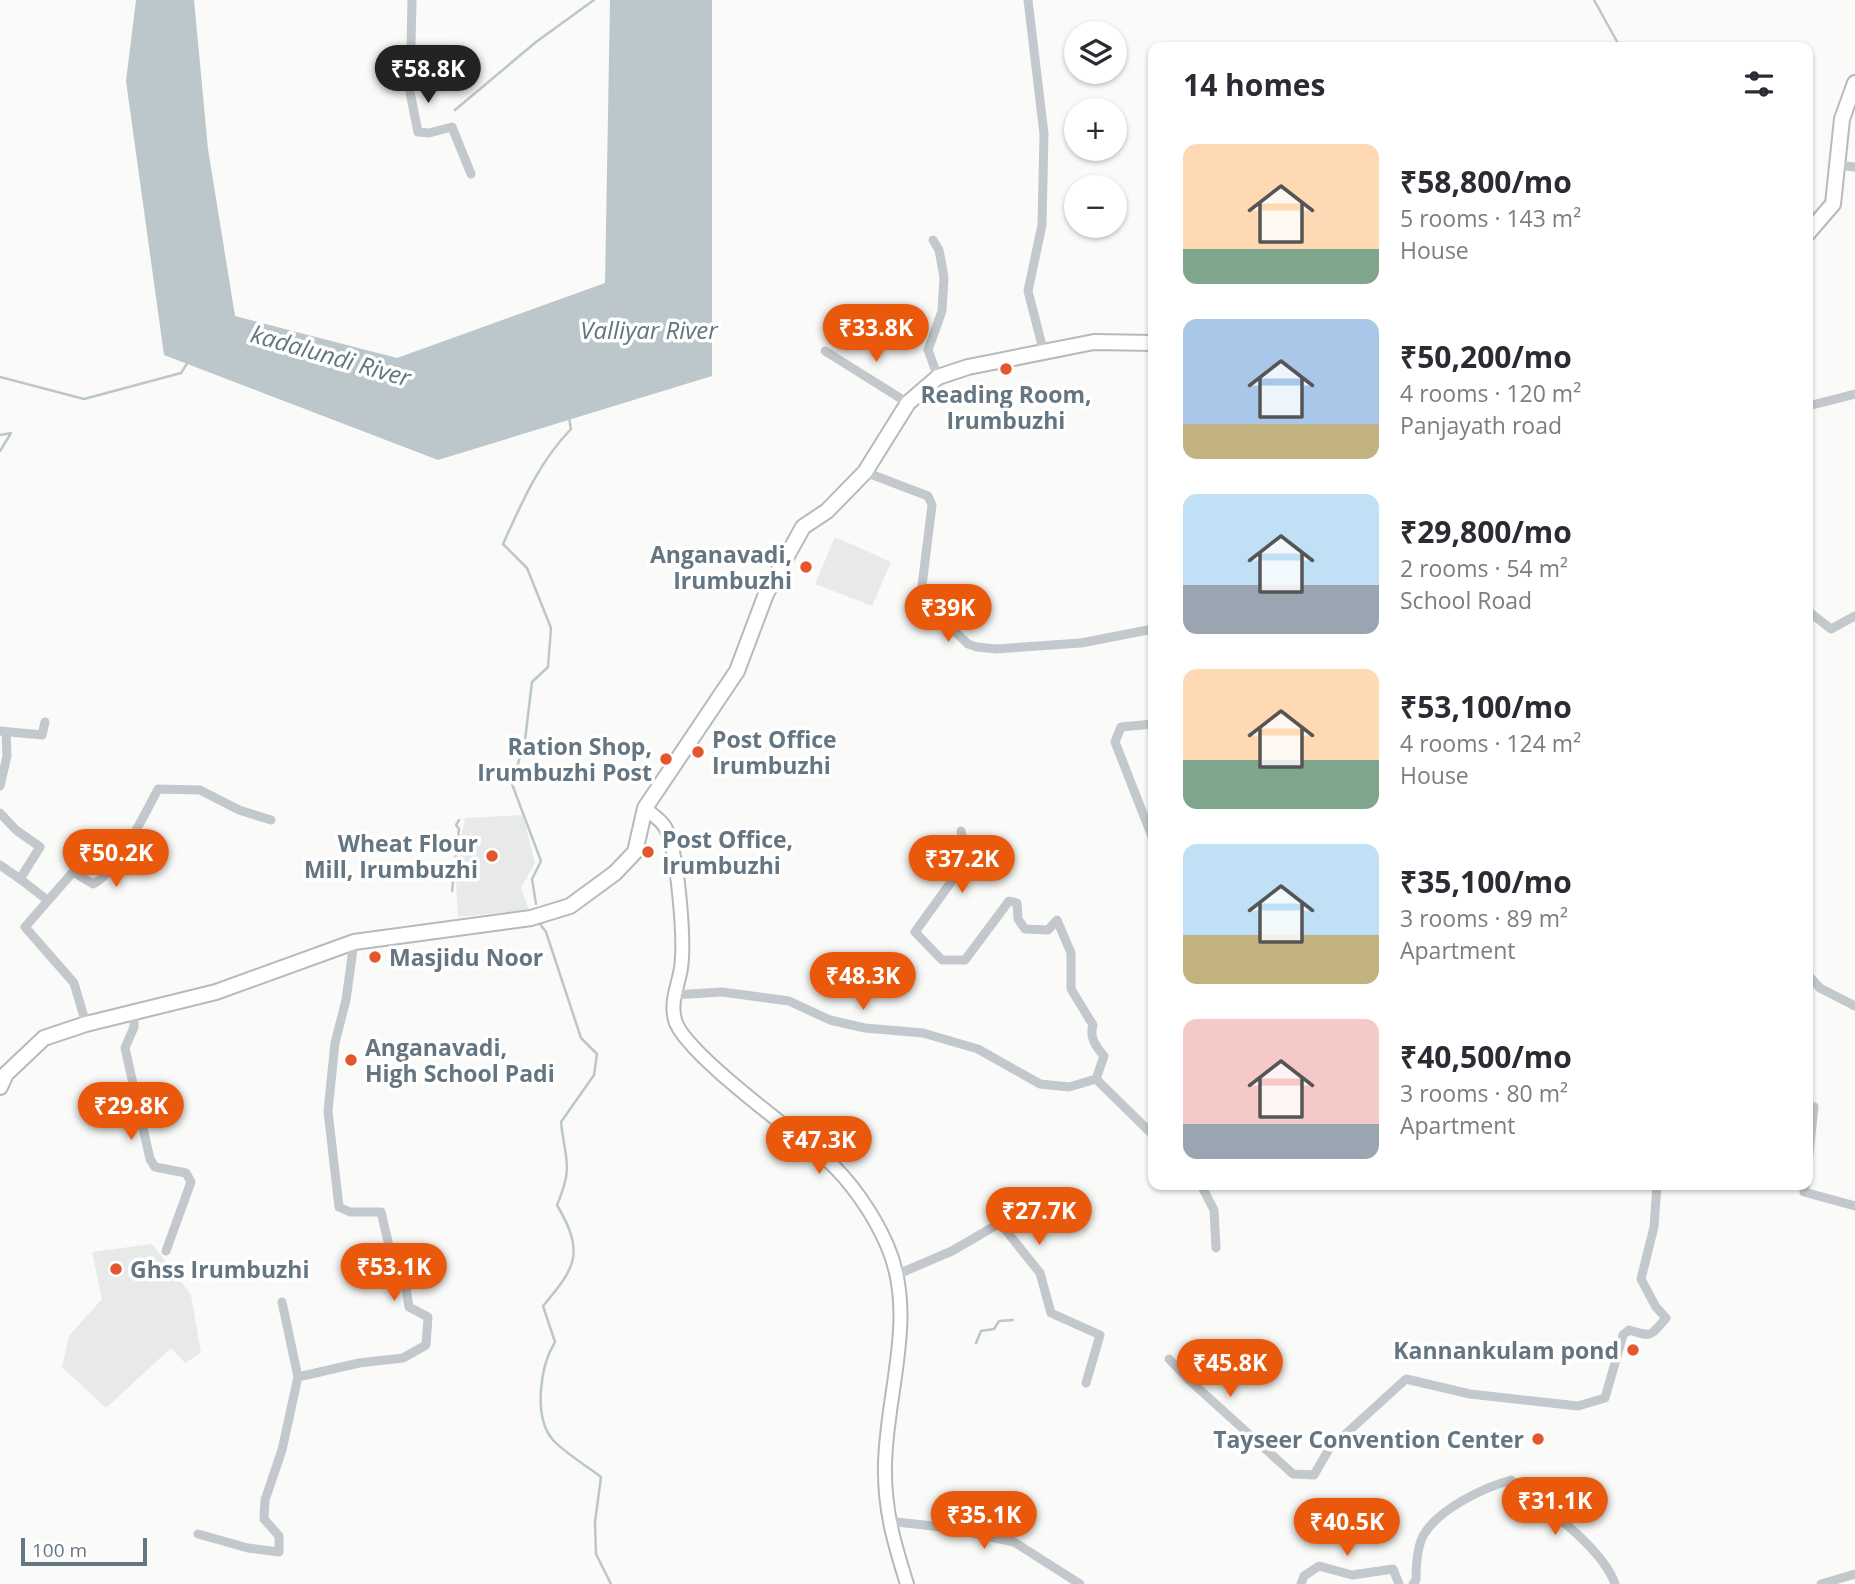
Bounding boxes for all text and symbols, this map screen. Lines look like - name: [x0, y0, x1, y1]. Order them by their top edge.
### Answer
- map controls: [1064, 21, 1127, 238]
- button: layers: [1064, 21, 1127, 84]
- pin: ₹58.8K: [371, 46, 485, 105]
- text: ₹58.8K: [391, 52, 465, 84]
- text: 14 homes: [1183, 64, 1326, 105]
- icon: filters: [1740, 65, 1778, 103]
- button: +: [1064, 98, 1127, 161]
- text: ₹58,800/mo: [1400, 161, 1572, 202]
- icon: home: [1239, 172, 1323, 256]
- button: −: [1064, 175, 1127, 238]
- text: 5 rooms · 143 m²: [1400, 202, 1581, 234]
- text: House: [1400, 234, 1469, 266]
- pin: ₹33.8K: [819, 304, 933, 364]
- text: ₹33.8K: [839, 311, 913, 343]
- water label: Valliyar River: [580, 313, 719, 346]
- water label: kadalundi River: [247, 316, 416, 394]
- text: ₹50,200/mo: [1400, 336, 1572, 377]
- icon: home: [1239, 347, 1323, 431]
- marker: Reading Room, Irumbuzhi: [998, 361, 1014, 377]
- text: 4 rooms · 120 m²: [1400, 377, 1581, 409]
- place label: Reading Room, Irumbuzhi: [920, 378, 1092, 436]
- text: Panjayath road: [1400, 409, 1562, 441]
- text: ₹29,800/mo: [1400, 511, 1572, 552]
- icon: home: [1239, 522, 1323, 606]
- place label: Anganavadi, Irumbuzhi: [650, 538, 792, 596]
- text: 2 rooms · 54 m²: [1400, 552, 1568, 584]
- marker: Anganavadi, Irumbuzhi: [798, 559, 814, 575]
- pin: ₹39K: [907, 584, 989, 644]
- text: School Road: [1400, 584, 1532, 616]
- text: ₹39K: [921, 591, 975, 623]
- text: ₹53,100/mo: [1400, 686, 1572, 727]
- icon: home: [1239, 697, 1323, 781]
- place label: Post Office Irumbuzhi: [712, 723, 837, 781]
- text: 4 rooms · 124 m²: [1400, 727, 1581, 759]
- place label: Ration Shop, Irumbuzhi Post: [477, 730, 652, 788]
- marker: Post Office Irumbuzhi: [690, 744, 706, 760]
- marker: Ration Shop, Irumbuzhi Post: [658, 751, 674, 767]
- text: House: [1400, 759, 1469, 791]
- place label: Post Office, Irumbuzhi: [662, 823, 793, 881]
- place label: Wheat Flour Mill, Irumbuzhi: [304, 827, 478, 885]
- pin: ₹50.2K: [59, 830, 173, 889]
- text: ₹50.2K: [79, 836, 153, 868]
- pin: ₹37.2K: [905, 836, 1019, 895]
- text: ₹37.2K: [925, 842, 999, 874]
- marker: Post Office, Irumbuzhi: [640, 844, 656, 860]
- marker: Wheat Flour Mill, Irumbuzhi: [484, 848, 500, 864]
- text: ₹35,100/mo: [1400, 861, 1572, 902]
- icon: home: [1239, 872, 1323, 956]
- text: 3 rooms · 89 m²: [1400, 902, 1568, 934]
- text: Apartment: [1400, 934, 1516, 966]
- place label: Masjidu Noor: [389, 941, 543, 973]
- marker: Masjidu Noor: [367, 949, 383, 965]
- pin: ₹48.3K: [806, 953, 920, 1012]
- text: ₹48.3K: [826, 959, 900, 991]
- place label: Anganavadi, High School Padi: [365, 1031, 555, 1089]
- text: ₹40,500/mo: [1400, 1036, 1572, 1077]
- icon: home: [1239, 1047, 1323, 1131]
- marker: Anganavadi, High School Padi: [343, 1052, 359, 1068]
- text: 3 rooms · 80 m²: [1400, 1077, 1568, 1109]
- pin: ₹29.8K: [74, 1082, 188, 1142]
- text: ₹29.8K: [94, 1089, 168, 1121]
- text: Apartment: [1400, 1109, 1516, 1141]
- pin: ₹47.3K: [762, 1116, 876, 1176]
- text: ₹47.3K: [782, 1123, 856, 1155]
- pin: ₹27.7K: [982, 1188, 1096, 1247]
- text: ₹27.7K: [1002, 1194, 1076, 1226]
- pin: ₹53.1K: [337, 1244, 451, 1303]
- text: ₹53.1K: [357, 1250, 431, 1282]
- place label: Ghss Irumbuzhi: [130, 1253, 309, 1285]
- marker: Ghss Irumbuzhi: [108, 1261, 124, 1277]
- place label: Kannankulam pond: [1393, 1334, 1619, 1366]
- pin: ₹45.8K: [1173, 1340, 1287, 1399]
- marker: Kannankulam pond: [1625, 1342, 1641, 1358]
- text: ₹45.8K: [1193, 1346, 1267, 1378]
- place label: Tayseer Convention Center: [1213, 1423, 1524, 1455]
- marker: Tayseer Convention Center: [1530, 1431, 1546, 1447]
- pin: ₹31.1K: [1498, 1478, 1612, 1537]
- text: ₹31.1K: [1518, 1484, 1592, 1516]
- pin: ₹35.1K: [927, 1492, 1041, 1551]
- text: ₹35.1K: [947, 1498, 1021, 1530]
- pin: ₹40.5K: [1290, 1498, 1404, 1558]
- text: ₹40.5K: [1310, 1505, 1384, 1537]
- scale bar: [21, 1535, 147, 1567]
- text: 100 m: [32, 1537, 87, 1563]

